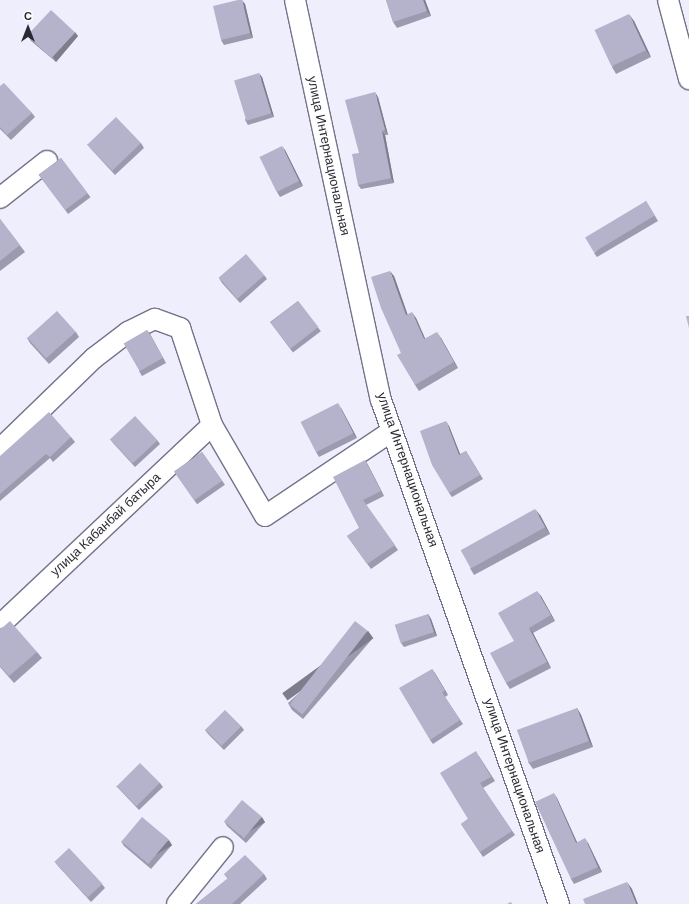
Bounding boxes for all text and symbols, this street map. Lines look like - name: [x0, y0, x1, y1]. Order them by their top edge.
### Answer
- north arrow: [8, 8, 48, 48]
- text: С: [24, 9, 32, 23]
- street label: улица Интернациональная: [303, 75, 353, 237]
- street label: улица Интернациональная: [373, 391, 441, 549]
- street label: улица Кабанбай батыра: [48, 470, 164, 580]
- street label: улица Интернациональная: [480, 697, 548, 855]

